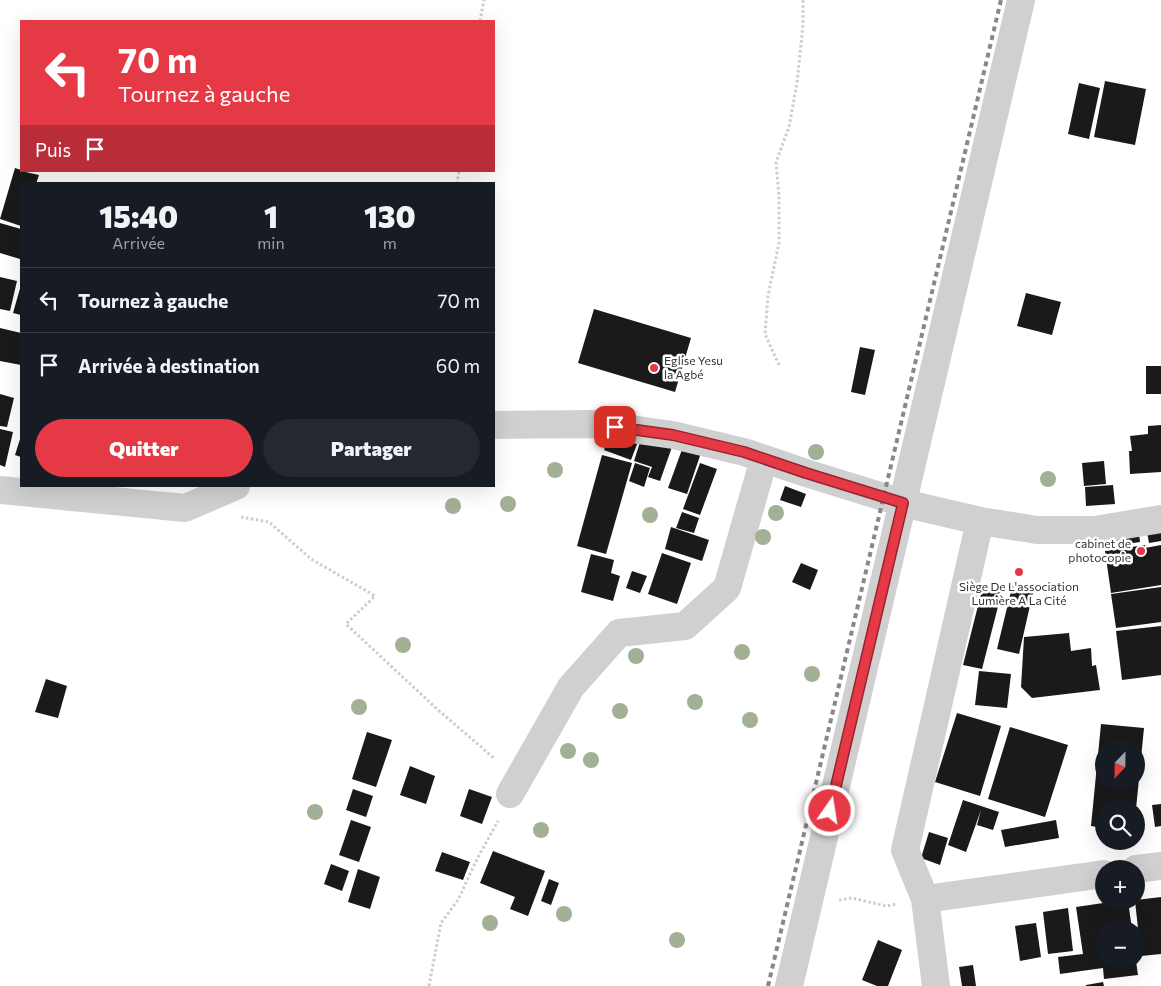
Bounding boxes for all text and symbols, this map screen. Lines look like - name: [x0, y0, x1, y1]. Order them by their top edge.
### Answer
- text: 70 m: [118, 37, 198, 80]
- icon: left: [35, 40, 100, 105]
- text: Tournez à gauche: [118, 80, 290, 107]
- icon: arrive: [81, 135, 109, 163]
- text: Puis: [35, 138, 71, 161]
- text: 15:40: [99, 197, 178, 234]
- text: 1: [264, 197, 278, 234]
- text: 130: [364, 197, 416, 234]
- text: Arrivée: [112, 233, 165, 252]
- text: min: [257, 233, 285, 252]
- text: m: [383, 233, 397, 252]
- icon: left: [35, 286, 63, 314]
- text: Tournez à gauche: [78, 289, 228, 312]
- text: 70 m: [437, 289, 480, 312]
- icon: arrive: [35, 351, 63, 379]
- place label: Eglise Yesu la Agbé: [664, 353, 723, 381]
- text: Arrivée à destination: [78, 354, 260, 377]
- text: 60 m: [436, 354, 480, 377]
- marker: Eglise Yesu la Agbé: [648, 362, 660, 374]
- pin: [594, 406, 636, 448]
- icon: arrive: [601, 413, 629, 441]
- button: Quitter: [35, 419, 253, 477]
- button: Partager: [263, 419, 480, 477]
- place label: cabinet de photocopie: [1068, 536, 1131, 564]
- marker: cabinet de photocopie: [1135, 545, 1147, 557]
- marker: Siège De L'association Lumière A La Cité: [1013, 566, 1025, 578]
- place label: Siège De L'association Lumière A La Cité: [959, 579, 1079, 607]
- north arrow: [1095, 740, 1145, 790]
- map controls: [1095, 740, 1145, 970]
- position arrow: [803, 784, 855, 836]
- button: search: [1095, 800, 1145, 850]
- button: +: [1095, 860, 1145, 910]
- button: −: [1095, 920, 1145, 970]

